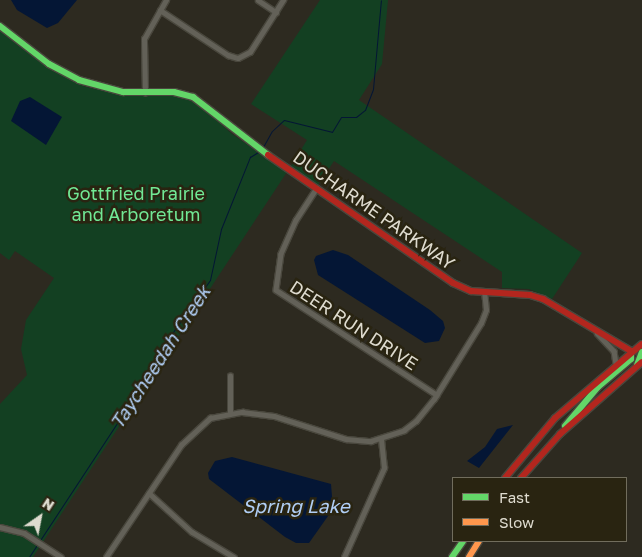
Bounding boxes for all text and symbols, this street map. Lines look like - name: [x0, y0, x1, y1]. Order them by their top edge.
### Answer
- street label: DUCHARME PARKWAY: [289, 146, 459, 274]
- park label: Gottfried Prairie and Arboretum: [67, 183, 205, 225]
- street label: DEER RUN DRIVE: [286, 276, 422, 374]
- water label: Taycheedah Creek: [105, 281, 215, 433]
- legend: [452, 477, 627, 542]
- text: Fast: [499, 488, 530, 506]
- north arrow: [15, 492, 65, 542]
- text: N: [39, 494, 58, 514]
- water label: Spring Lake: [242, 495, 350, 517]
- text: Slow: [499, 513, 534, 531]

